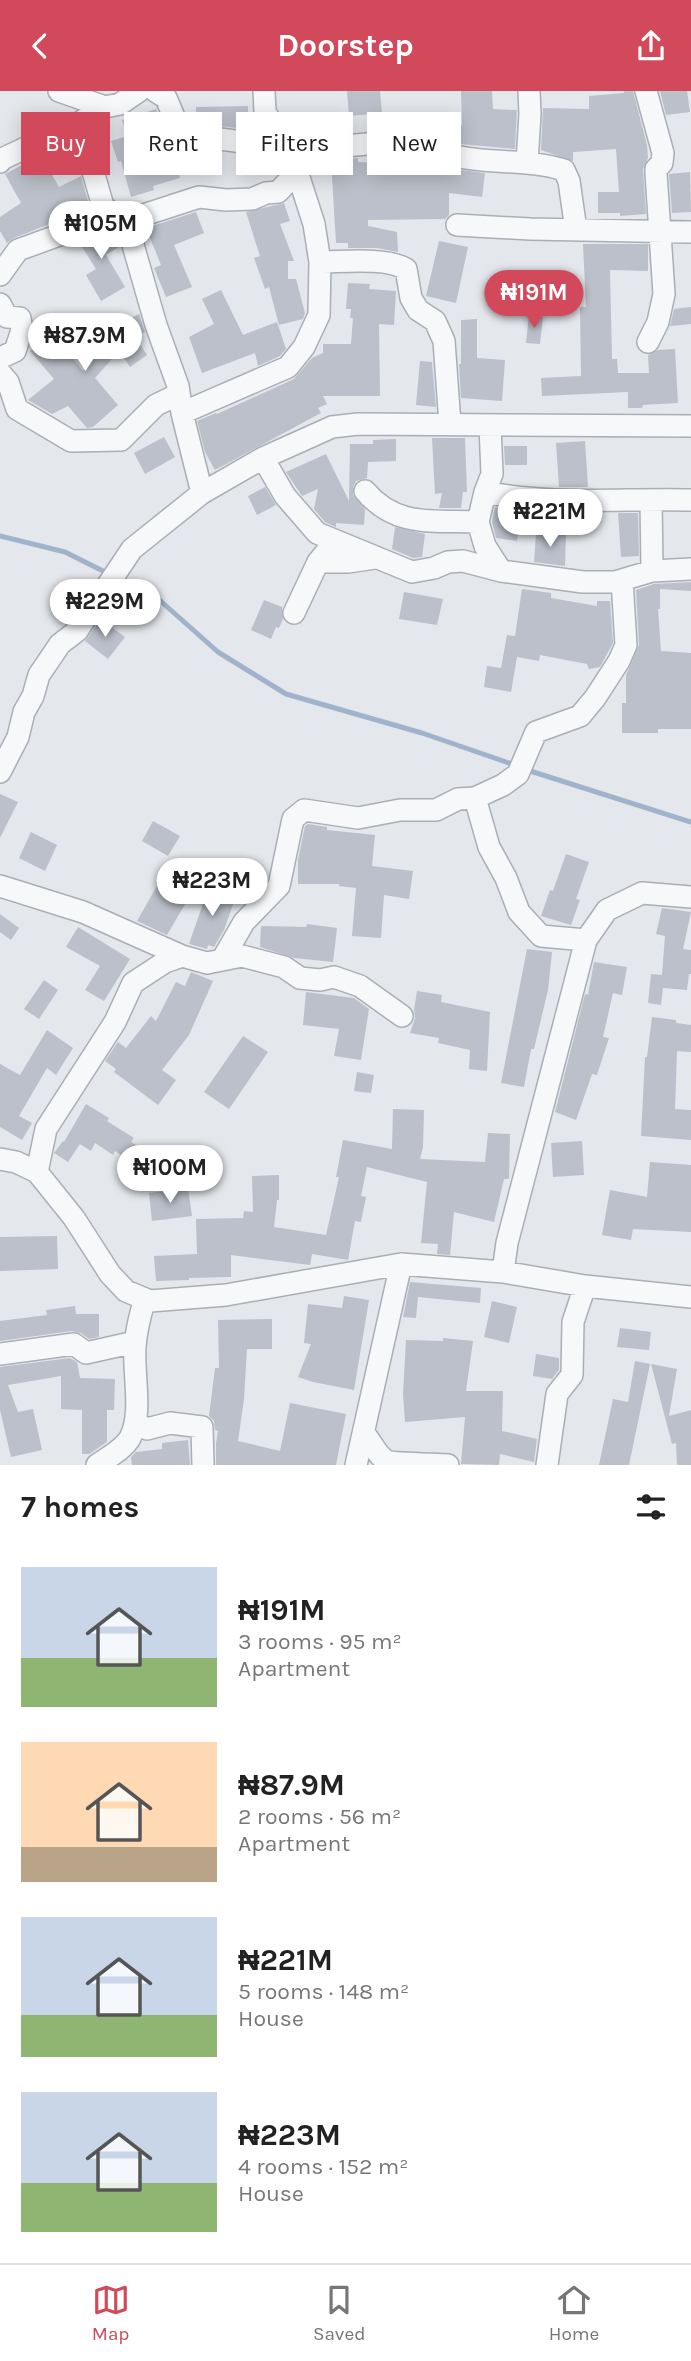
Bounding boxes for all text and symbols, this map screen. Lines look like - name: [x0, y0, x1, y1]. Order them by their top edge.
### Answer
- icon: back: [21, 27, 59, 65]
- text: Doorstep: [277, 27, 414, 64]
- icon: share: [632, 27, 670, 65]
- chip: Buy: [21, 112, 110, 175]
- chip: Rent: [124, 112, 222, 175]
- chip: Filters: [236, 112, 353, 175]
- chip: New: [367, 112, 461, 175]
- pin: ₦105M: [52, 201, 150, 261]
- text: ₦105M: [65, 210, 137, 237]
- pin: ₦191M: [485, 271, 583, 330]
- text: ₦191M: [500, 279, 568, 306]
- pin: ₦87.9M: [28, 313, 142, 373]
- text: ₦87.9M: [44, 322, 126, 349]
- pin: ₦221M: [501, 489, 599, 549]
- text: ₦221M: [514, 498, 586, 525]
- pin: ₦229M: [56, 580, 154, 639]
- text: ₦229M: [66, 588, 144, 615]
- pin: ₦223M: [163, 859, 261, 918]
- text: ₦223M: [173, 867, 251, 894]
- pin: ₦100M: [121, 1145, 219, 1205]
- text: ₦100M: [133, 1154, 207, 1181]
- icon: filters: [632, 1488, 670, 1526]
- text: 7 homes: [21, 1489, 139, 1525]
- text: ₦191M: [238, 1592, 326, 1628]
- icon: home: [77, 1595, 161, 1679]
- text: 3 rooms · 95 m²: [238, 1628, 402, 1655]
- text: Apartment: [238, 1655, 350, 1682]
- text: ₦87.9M: [238, 1767, 345, 1803]
- icon: home: [77, 1770, 161, 1854]
- text: 2 rooms · 56 m²: [238, 1803, 401, 1830]
- text: Apartment: [238, 1830, 350, 1857]
- text: ₦221M: [238, 1942, 333, 1978]
- icon: home: [77, 1945, 161, 2029]
- text: 5 rooms · 148 m²: [238, 1978, 409, 2005]
- text: House: [238, 2005, 304, 2032]
- text: ₦223M: [238, 2117, 341, 2153]
- icon: home: [77, 2120, 161, 2204]
- text: 4 rooms · 152 m²: [238, 2153, 409, 2180]
- text: House: [238, 2180, 304, 2207]
- tab: Map: [92, 2281, 130, 2345]
- tab: Saved: [313, 2281, 365, 2345]
- tab: Home: [549, 2281, 599, 2345]

